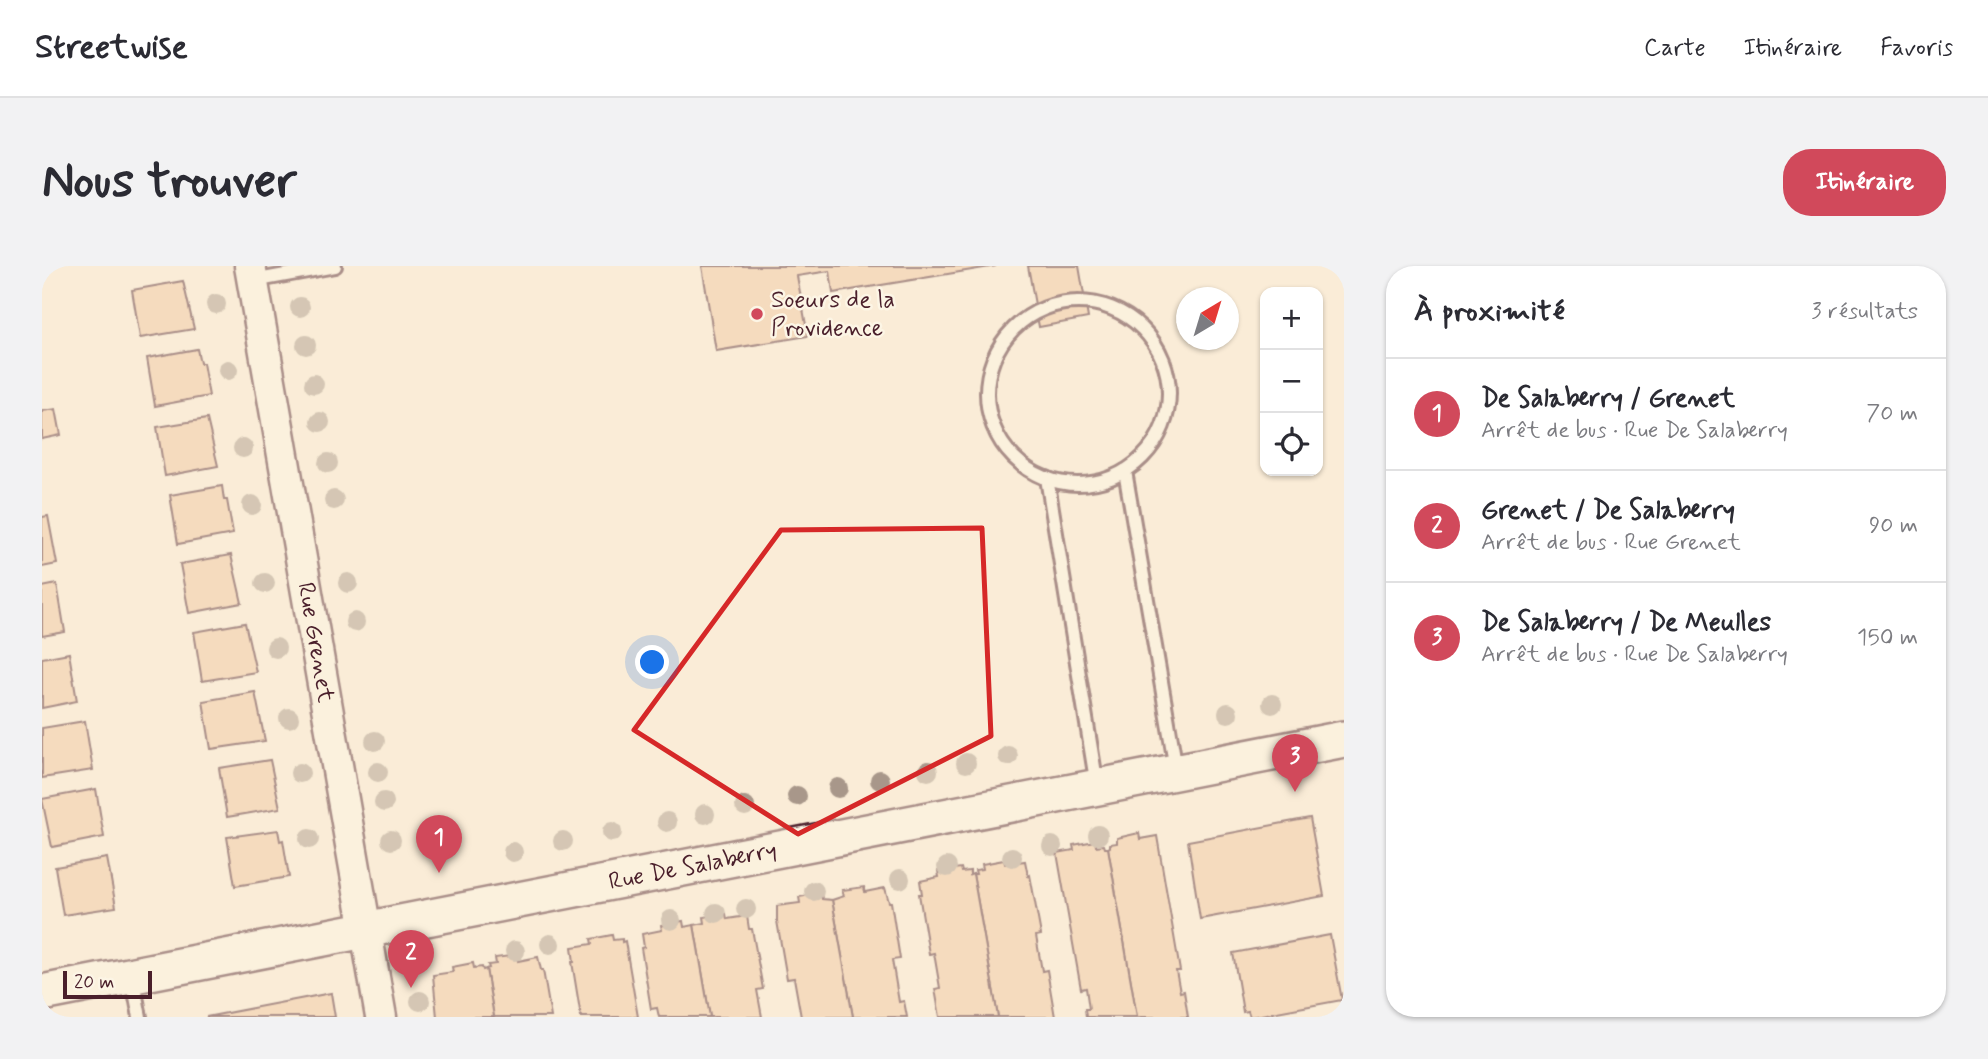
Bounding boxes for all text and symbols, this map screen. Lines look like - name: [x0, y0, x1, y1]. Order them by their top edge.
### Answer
- text: Streetwise: [35, 26, 188, 70]
- text: Carte: [1644, 33, 1706, 64]
- text: Itinéraire: [1744, 33, 1842, 64]
- text: Favoris: [1880, 33, 1953, 64]
- button: Itinéraire: [1783, 149, 1946, 216]
- text: Nous trouver: [42, 150, 297, 215]
- place label: Soeurs de la Providence: [771, 285, 895, 344]
- north arrow: [1176, 287, 1239, 350]
- map controls: [1260, 287, 1323, 476]
- button: +: [1260, 287, 1323, 350]
- text: À proximité: [1414, 292, 1565, 331]
- text: 3 résultats: [1811, 297, 1918, 327]
- marker: Soeurs de la Providence: [749, 306, 765, 322]
- button: −: [1260, 350, 1323, 413]
- text: De Salaberry / Grenet: [1481, 382, 1735, 416]
- text: 1: [1432, 399, 1442, 429]
- text: 70 m: [1866, 399, 1918, 429]
- button: locate: [1260, 413, 1323, 476]
- text: Arrêt de bus · Rue De Salaberry: [1481, 416, 1788, 446]
- text: Grenet / De Salaberry: [1481, 494, 1735, 528]
- text: 2: [1431, 511, 1443, 541]
- text: 90 m: [1869, 511, 1918, 541]
- text: Arrêt de bus · Rue Grenet: [1481, 528, 1741, 558]
- street label: Rue Grenet: [290, 580, 341, 705]
- text: De Salaberry / De Meulles: [1481, 606, 1771, 640]
- text: 3: [1432, 623, 1442, 653]
- text: 150 m: [1857, 623, 1918, 653]
- text: Arrêt de bus · Rue De Salaberry: [1481, 640, 1788, 670]
- your location: [635, 645, 669, 679]
- pin: 3: [1272, 734, 1318, 792]
- pin: 1: [416, 815, 462, 873]
- street label: Rue De Salaberry: [606, 834, 780, 898]
- pin: 2: [388, 930, 434, 988]
- scale bar: [63, 968, 152, 1000]
- text: 20 m: [74, 970, 114, 995]

